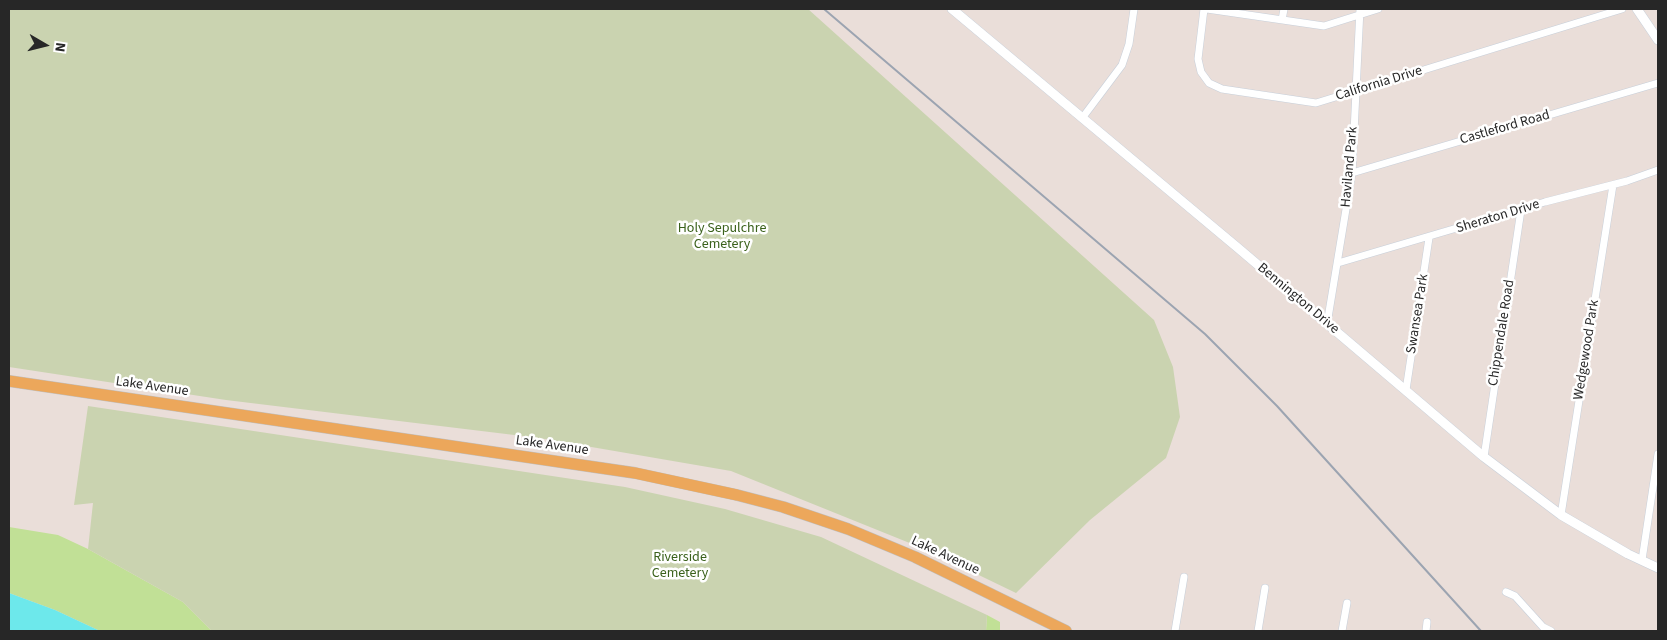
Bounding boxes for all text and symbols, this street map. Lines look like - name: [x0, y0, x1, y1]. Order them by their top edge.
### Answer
- north arrow: [20, 20, 70, 70]
- text: N: [49, 41, 70, 53]
- street label: California Drive: [1334, 63, 1424, 105]
- street label: Castleford Road: [1458, 107, 1552, 149]
- street label: Haviland Park: [1338, 126, 1362, 208]
- street label: Sheraton Drive: [1454, 196, 1542, 238]
- park label: Holy Sepulchre Cemetery: [678, 221, 766, 253]
- street label: Bennington Drive: [1254, 260, 1342, 338]
- street label: Swansea Park: [1403, 273, 1433, 355]
- street label: Chippendale Road: [1485, 279, 1519, 387]
- street label: Wedgewood Park: [1571, 299, 1603, 401]
- street label: Lake Avenue: [114, 374, 190, 400]
- street label: Lake Avenue: [514, 433, 590, 459]
- street label: Lake Avenue: [908, 533, 982, 579]
- park label: Riverside Cemetery: [652, 550, 708, 582]

